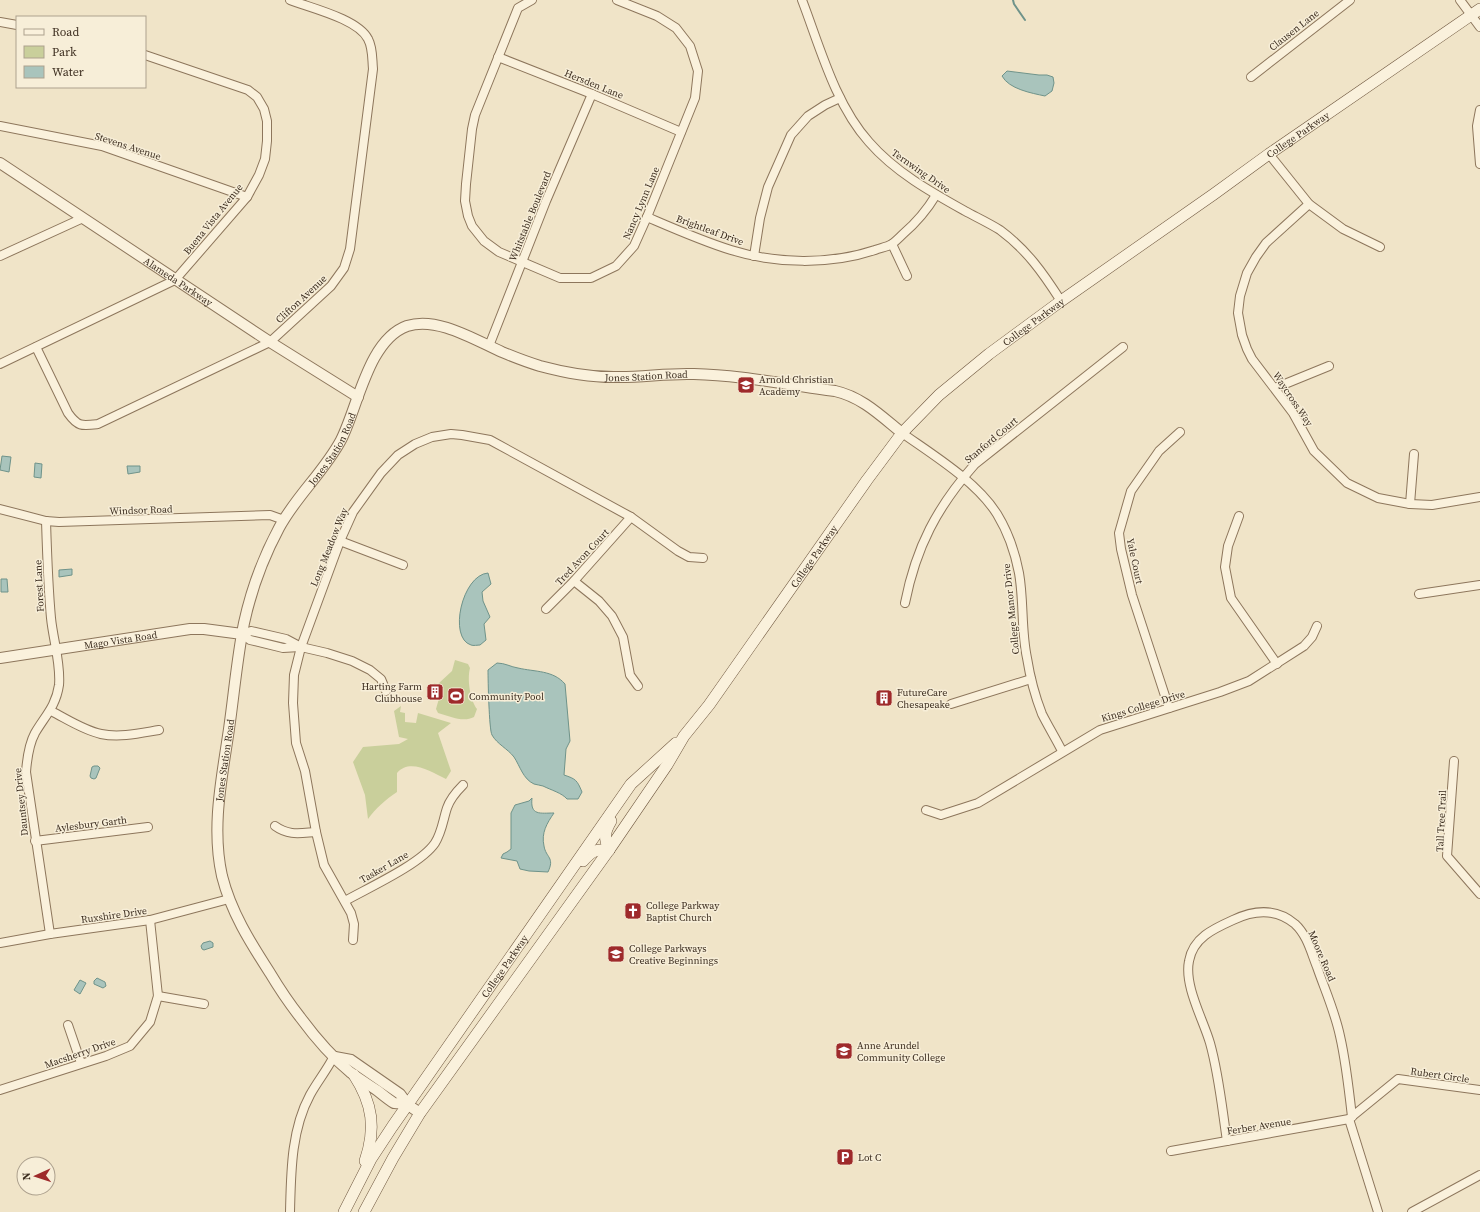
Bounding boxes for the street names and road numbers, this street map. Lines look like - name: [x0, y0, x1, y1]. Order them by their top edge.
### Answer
- street label: Clausen Lane: [1266, 6, 1322, 54]
- street label: Hersden Lane: [563, 66, 625, 102]
- street label: College Parkway: [1264, 108, 1332, 161]
- street label: Stevens Avenue: [93, 129, 163, 163]
- street label: Ternwing Drive: [889, 146, 953, 196]
- street label: Nancy Lynn Lane: [620, 165, 662, 241]
- street label: Whitstable Boulevard: [506, 169, 554, 263]
- street label: Buena Vista Avenue: [180, 181, 246, 257]
- street label: Brightleaf Drive: [674, 212, 746, 248]
- street label: Alameda Parkway: [141, 254, 216, 309]
- street label: Clifton Avenue: [273, 272, 329, 326]
- street label: College Parkway: [1000, 294, 1067, 349]
- street label: Jones Station Road: [604, 367, 688, 384]
- street label: Waycross Way: [1270, 369, 1317, 430]
- street label: Jones Station Road: [305, 410, 358, 489]
- street label: Stanford Court: [962, 413, 1021, 466]
- street label: Windsor Road: [109, 502, 173, 518]
- street label: Long Meadow Way: [307, 505, 351, 588]
- street label: College Parkway: [787, 522, 841, 590]
- street label: Tred Avon Court: [552, 525, 612, 588]
- street label: Yale Court: [1124, 537, 1146, 586]
- street label: Forest Lane: [31, 560, 47, 612]
- street label: College Manor Drive: [1000, 563, 1022, 655]
- street label: Mago Vista Road: [83, 628, 158, 652]
- street label: Kings College Drive: [1100, 687, 1186, 725]
- street label: Jones Station Road: [212, 718, 237, 803]
- street label: Dauntsey Drive: [11, 767, 31, 837]
- street label: Tall Tree Trail: [1433, 790, 1449, 852]
- street label: Aylesbury Garth: [54, 813, 128, 835]
- street label: Tasker Lane: [357, 848, 411, 886]
- street label: Ruxshire Drive: [80, 904, 148, 926]
- street label: Moore Road: [1305, 929, 1339, 984]
- street label: College Parkway: [478, 931, 531, 1000]
- street label: Macsherry Drive: [43, 1035, 117, 1071]
- street label: Rubert Circle: [1410, 1064, 1470, 1086]
- street label: Ferber Avenue: [1226, 1115, 1292, 1137]

